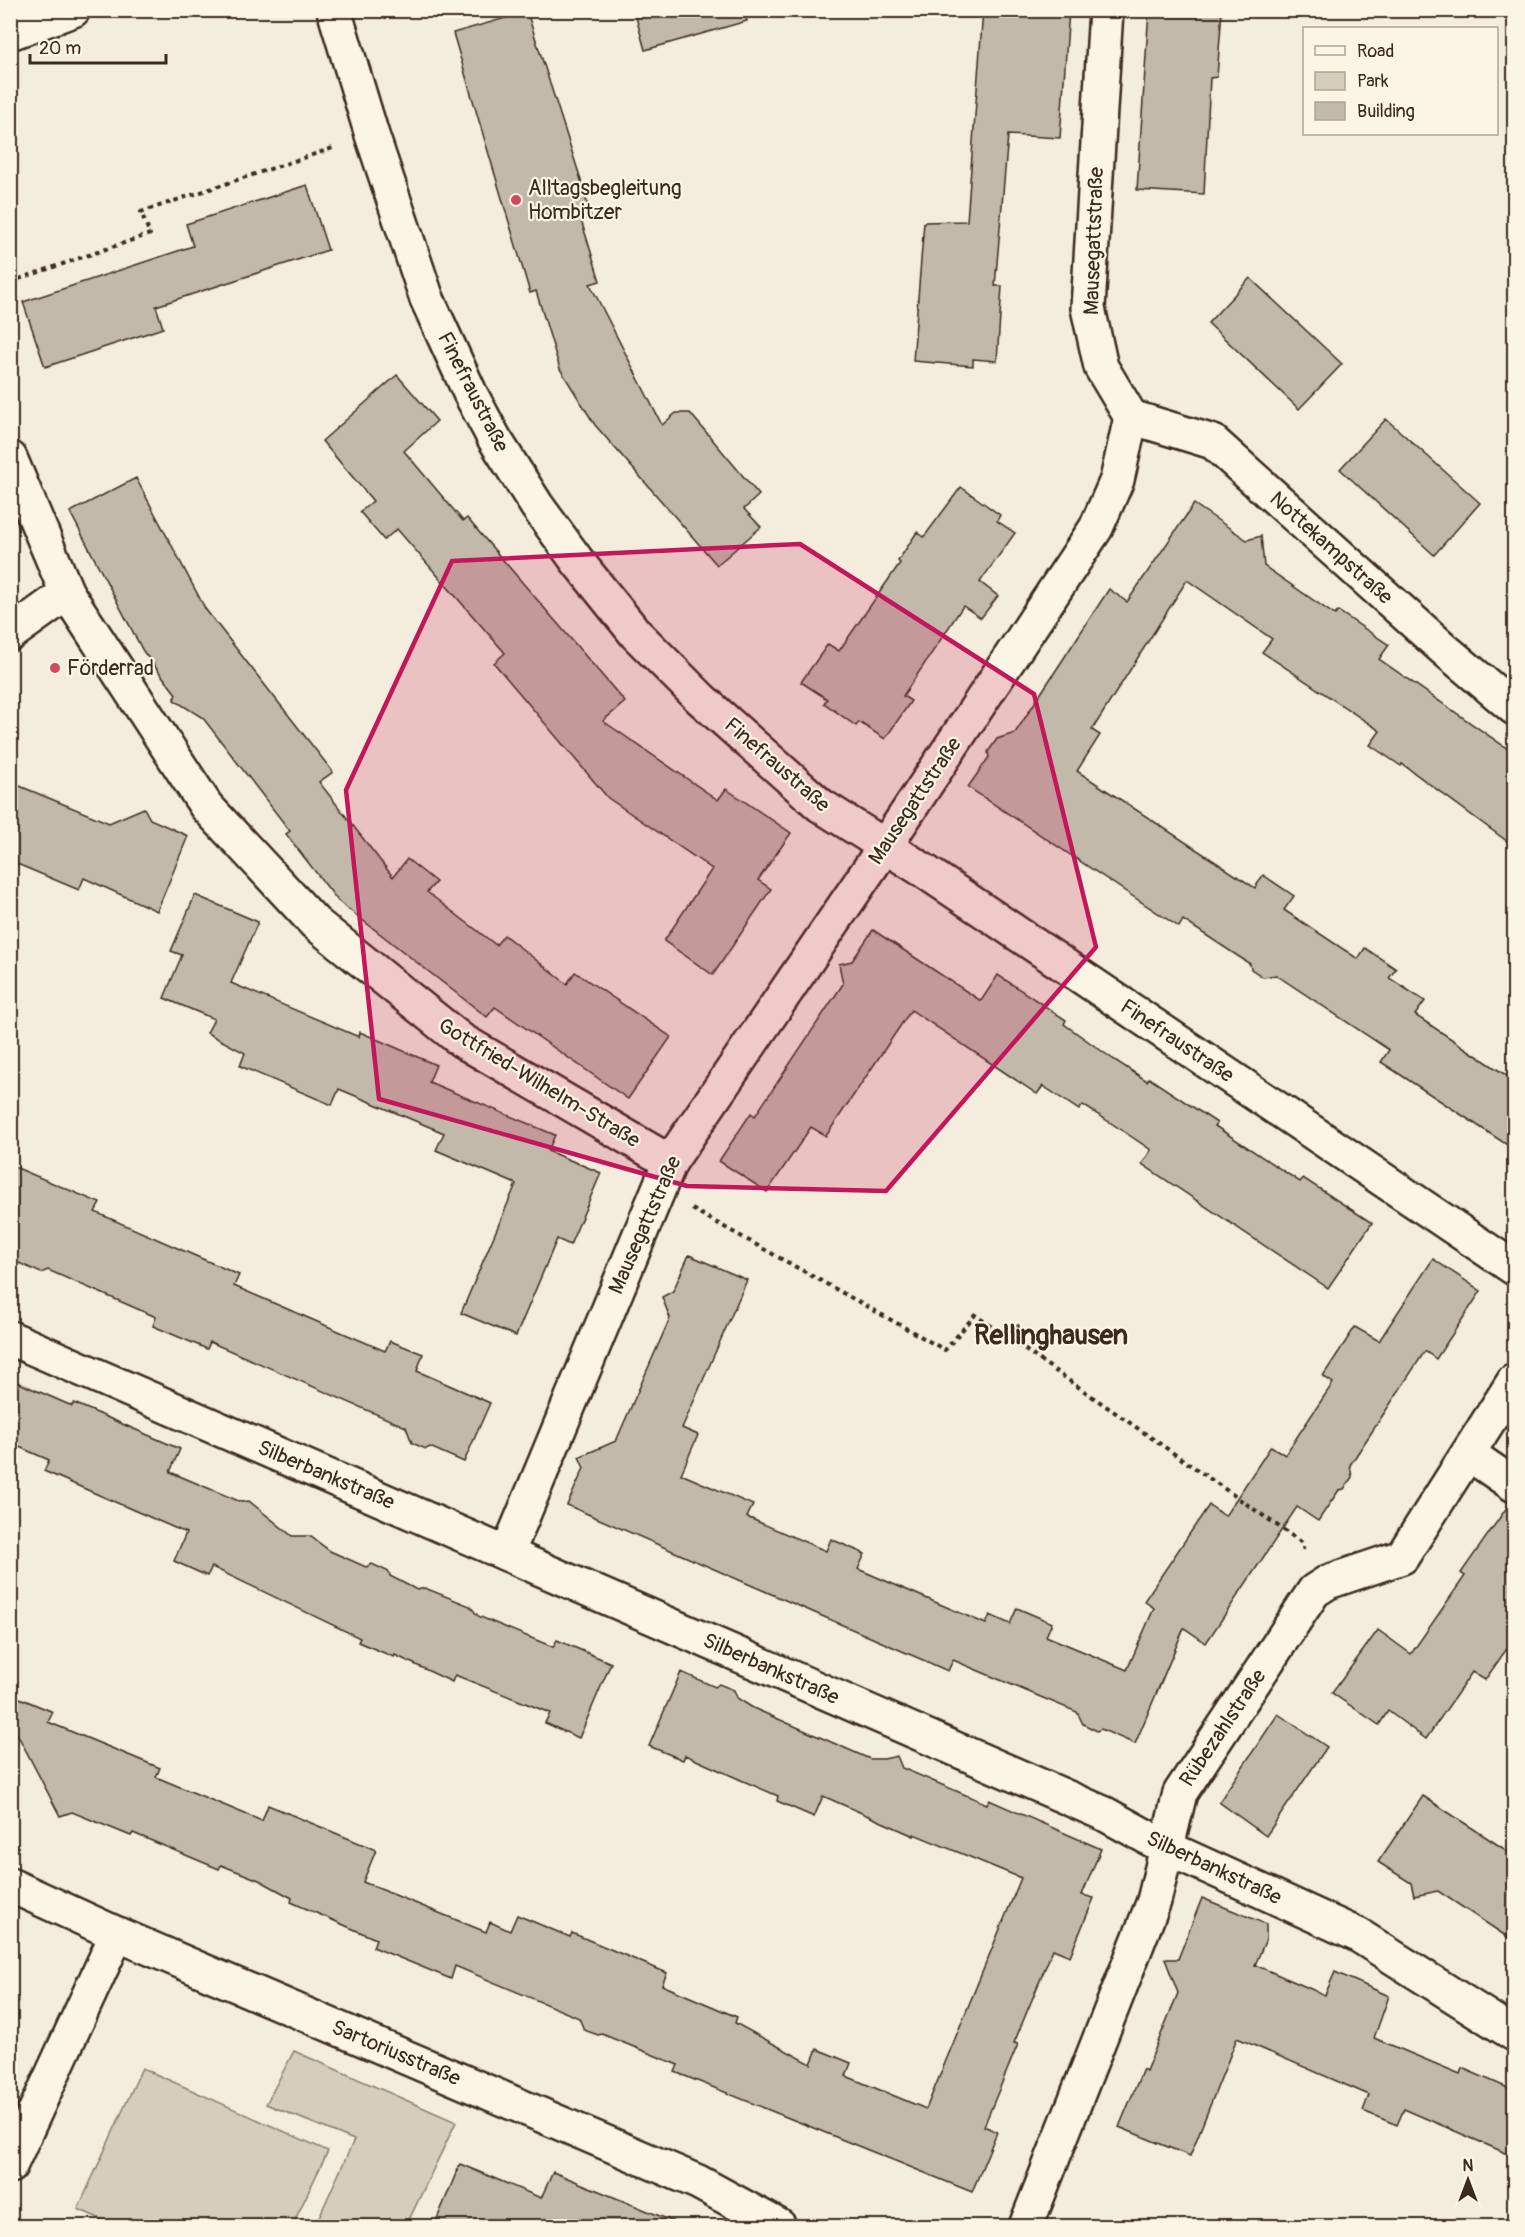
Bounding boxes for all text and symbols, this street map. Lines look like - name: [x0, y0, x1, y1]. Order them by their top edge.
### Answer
- scale bar: [30, 27, 166, 65]
- legend: [1303, 27, 1498, 135]
- text: 20 m: [39, 37, 81, 60]
- text: Road: [1357, 40, 1394, 63]
- text: Park: [1357, 70, 1389, 93]
- text: Building: [1357, 100, 1415, 123]
- street label: Mausegattstraße: [1078, 166, 1110, 316]
- place label: Alltagsbegleitung Hombitzer: [528, 175, 682, 226]
- marker: Alltagsbegleitung Hombitzer: [509, 193, 523, 207]
- street label: Finefraustraße: [431, 327, 515, 457]
- street label: Nottekampstraße: [1264, 486, 1399, 611]
- place label: Förderrad: [67, 655, 154, 682]
- marker: Förderrad: [48, 661, 62, 675]
- street label: Finefraustraße: [719, 712, 836, 819]
- street label: Mausegattstraße: [862, 731, 968, 870]
- street label: Finefraustraße: [1115, 993, 1239, 1089]
- street label: Gottfried-Wilhelm-Straße: [433, 1012, 645, 1154]
- street label: Mausegattstraße: [603, 1151, 688, 1298]
- district label: Rellinghausen: [974, 1319, 1128, 1352]
- street label: Silberbankstraße: [253, 1434, 399, 1516]
- street label: Silberbankstraße: [699, 1627, 844, 1711]
- street label: Rübezahlstraße: [1174, 1663, 1273, 1792]
- street label: Silberbankstraße: [1142, 1825, 1287, 1911]
- street label: Sartoriusstraße: [328, 2014, 465, 2093]
- north arrow: [1438, 2150, 1498, 2210]
- text: N: [1463, 2156, 1474, 2176]

